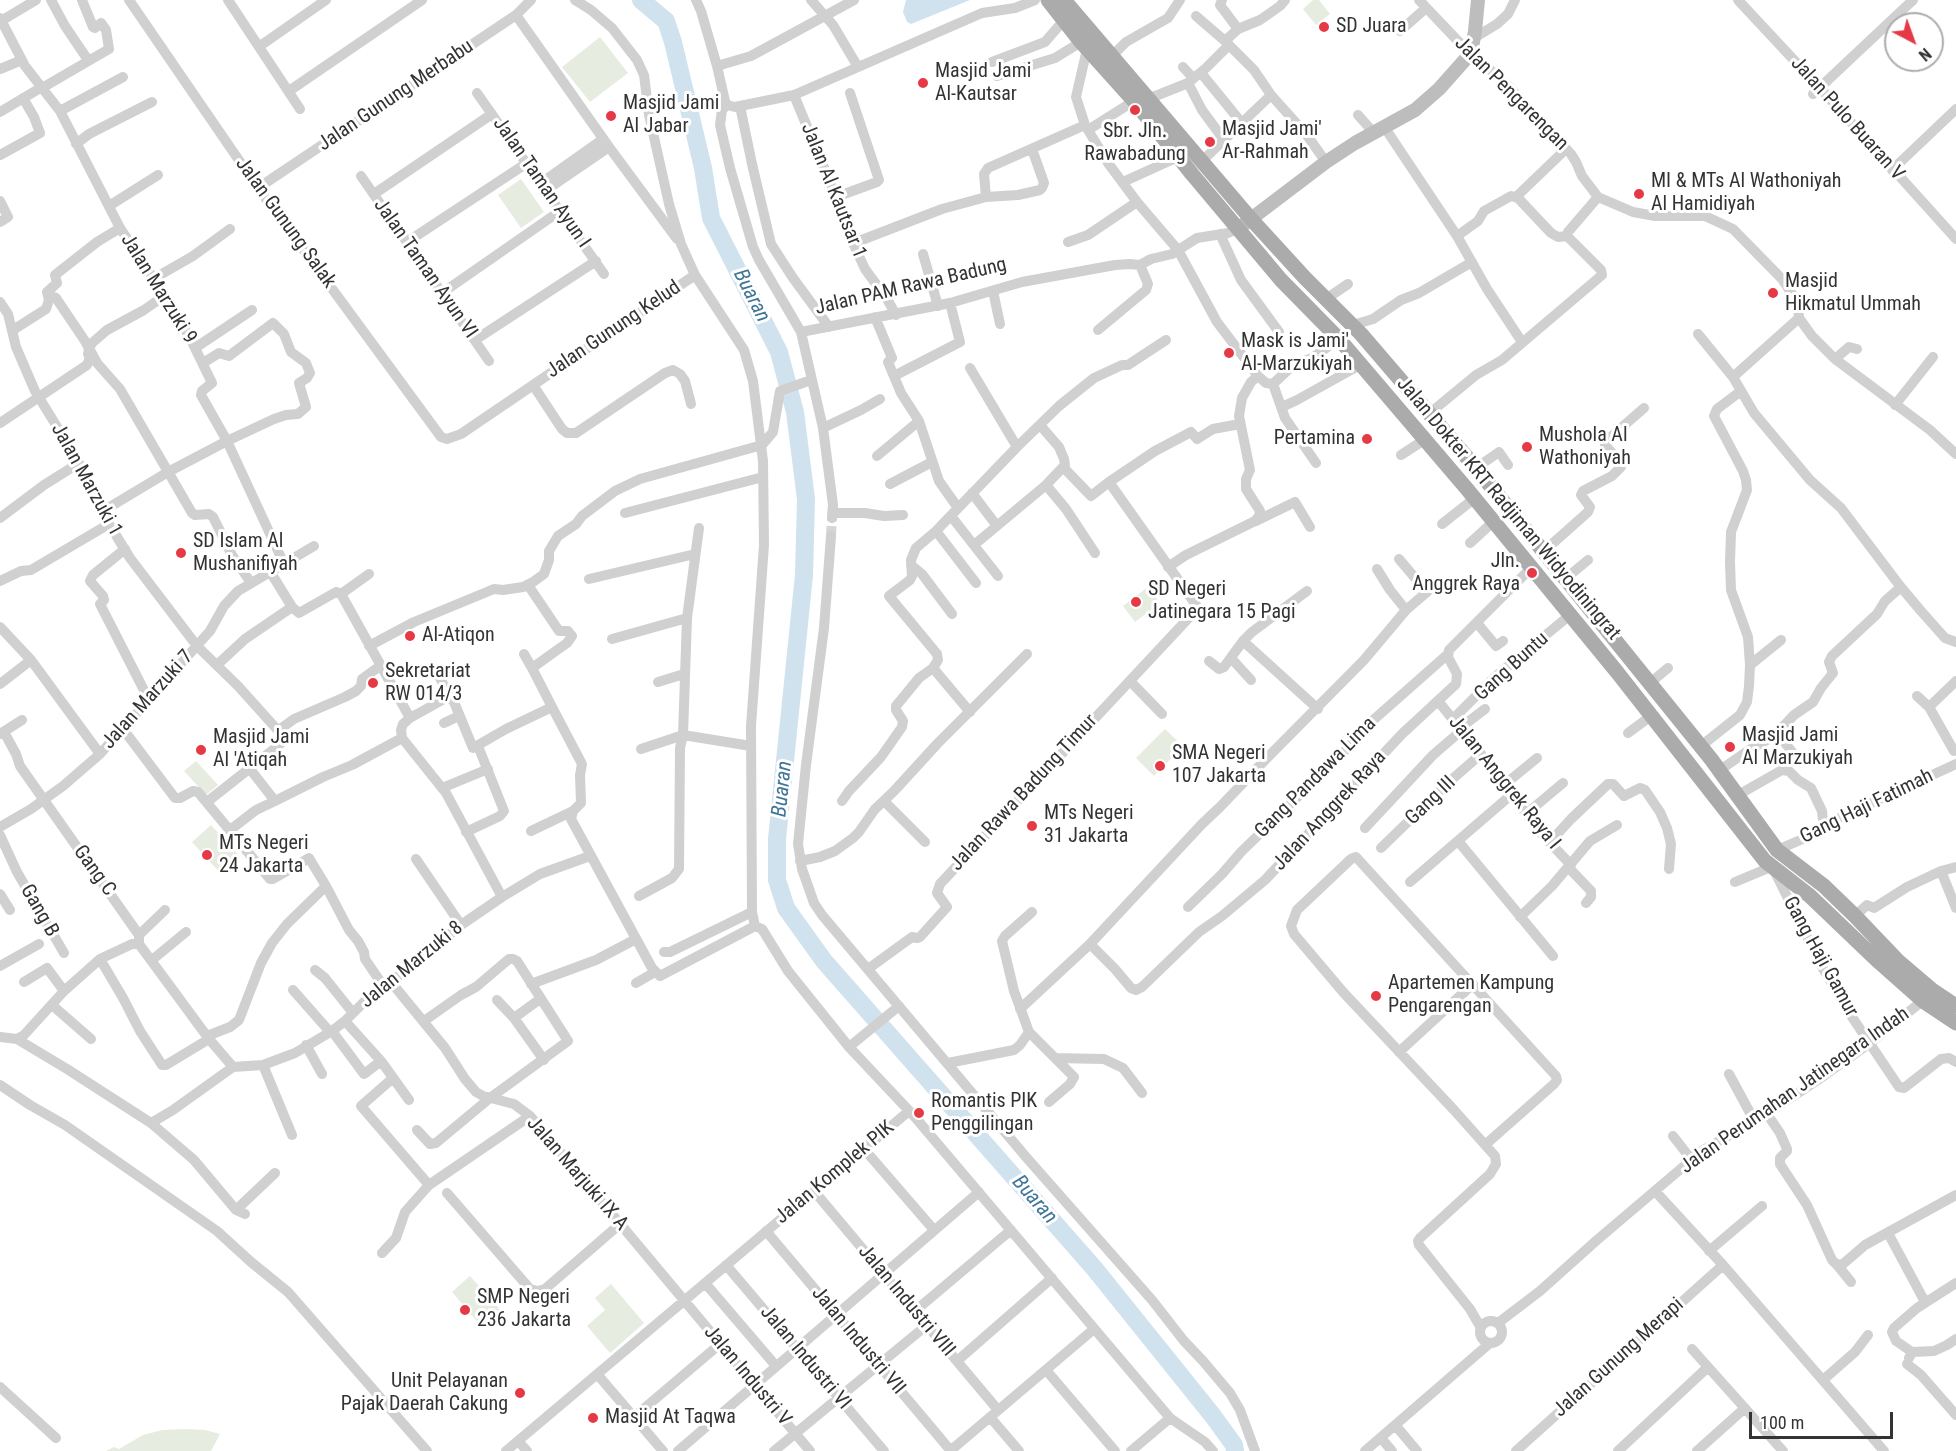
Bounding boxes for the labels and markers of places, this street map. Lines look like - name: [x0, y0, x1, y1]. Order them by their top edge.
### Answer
- place label: SD Juara: [1336, 15, 1407, 39]
- marker: SD Juara: [1317, 20, 1331, 34]
- place label: Masjid Jami Al-Kautsar: [935, 60, 1031, 107]
- marker: Masjid Jami Al-Kautsar: [916, 76, 930, 90]
- place label: Masjid Jami Al Jabar: [623, 92, 719, 139]
- marker: Sbr. Jln. Rawabadung: [1128, 103, 1142, 117]
- marker: Masjid Jami Al Jabar: [604, 109, 618, 123]
- place label: Masjid Jami' Ar-Rahmah: [1222, 118, 1322, 165]
- place label: Sbr. Jln. Rawabadung: [1084, 120, 1186, 167]
- marker: Masjid Jami' Ar-Rahmah: [1203, 135, 1217, 149]
- place label: MI & MTs Al Wathoniyah Al Hamidiyah: [1651, 170, 1841, 217]
- marker: MI & MTs Al Wathoniyah Al Hamidiyah: [1632, 187, 1646, 201]
- place label: Masjid Hikmatul Ummah: [1785, 270, 1921, 317]
- marker: Masjid Hikmatul Ummah: [1766, 286, 1780, 300]
- place label: Mask is Jami' Al-Marzukiyah: [1241, 330, 1352, 377]
- marker: Mask is Jami' Al-Marzukiyah: [1222, 346, 1236, 360]
- place label: Mushola Al Wathoniyah: [1539, 424, 1631, 471]
- place label: Pertamina: [1274, 427, 1355, 451]
- marker: Pertamina: [1360, 432, 1374, 446]
- marker: Mushola Al Wathoniyah: [1520, 440, 1534, 454]
- place label: SD Islam Al Mushanifiyah: [193, 530, 298, 577]
- marker: SD Islam Al Mushanifiyah: [174, 546, 188, 560]
- place label: Jln. Anggrek Raya: [1412, 550, 1520, 597]
- marker: Jln. Anggrek Raya: [1525, 566, 1539, 580]
- place label: SD Negeri Jatinegara 15 Pagi: [1148, 578, 1295, 625]
- marker: SD Negeri Jatinegara 15 Pagi: [1129, 595, 1143, 609]
- place label: Al-Atiqon: [422, 624, 495, 648]
- marker: Al-Atiqon: [403, 629, 417, 643]
- place label: Sekretariat RW 014/3: [385, 660, 471, 707]
- marker: Sekretariat RW 014/3: [366, 676, 380, 690]
- place label: Masjid Jami Al Marzukiyah: [1742, 724, 1853, 771]
- place label: Masjid Jami Al 'Atiqah: [213, 726, 309, 773]
- marker: Masjid Jami Al Marzukiyah: [1723, 740, 1737, 754]
- place label: SMA Negeri 107 Jakarta: [1172, 742, 1266, 789]
- marker: Masjid Jami Al 'Atiqah: [194, 743, 208, 757]
- marker: SMA Negeri 107 Jakarta: [1153, 759, 1167, 773]
- place label: MTs Negeri 31 Jakarta: [1044, 802, 1134, 849]
- marker: MTs Negeri 31 Jakarta: [1025, 819, 1039, 833]
- place label: MTs Negeri 24 Jakarta: [219, 832, 309, 879]
- marker: MTs Negeri 24 Jakarta: [200, 848, 214, 862]
- place label: Apartemen Kampung Pengarengan: [1388, 972, 1554, 1019]
- marker: Apartemen Kampung Pengarengan: [1369, 989, 1383, 1003]
- place label: Romantis PIK Penggilingan: [931, 1090, 1037, 1137]
- marker: Romantis PIK Penggilingan: [912, 1106, 926, 1120]
- place label: SMP Negeri 236 Jakarta: [477, 1286, 571, 1333]
- marker: SMP Negeri 236 Jakarta: [458, 1303, 472, 1317]
- place label: Unit Pelayanan Pajak Daerah Cakung: [341, 1370, 508, 1417]
- marker: Unit Pelayanan Pajak Daerah Cakung: [513, 1386, 527, 1400]
- place label: Masjid At Taqwa: [605, 1406, 736, 1430]
- marker: Masjid At Taqwa: [586, 1411, 600, 1425]

